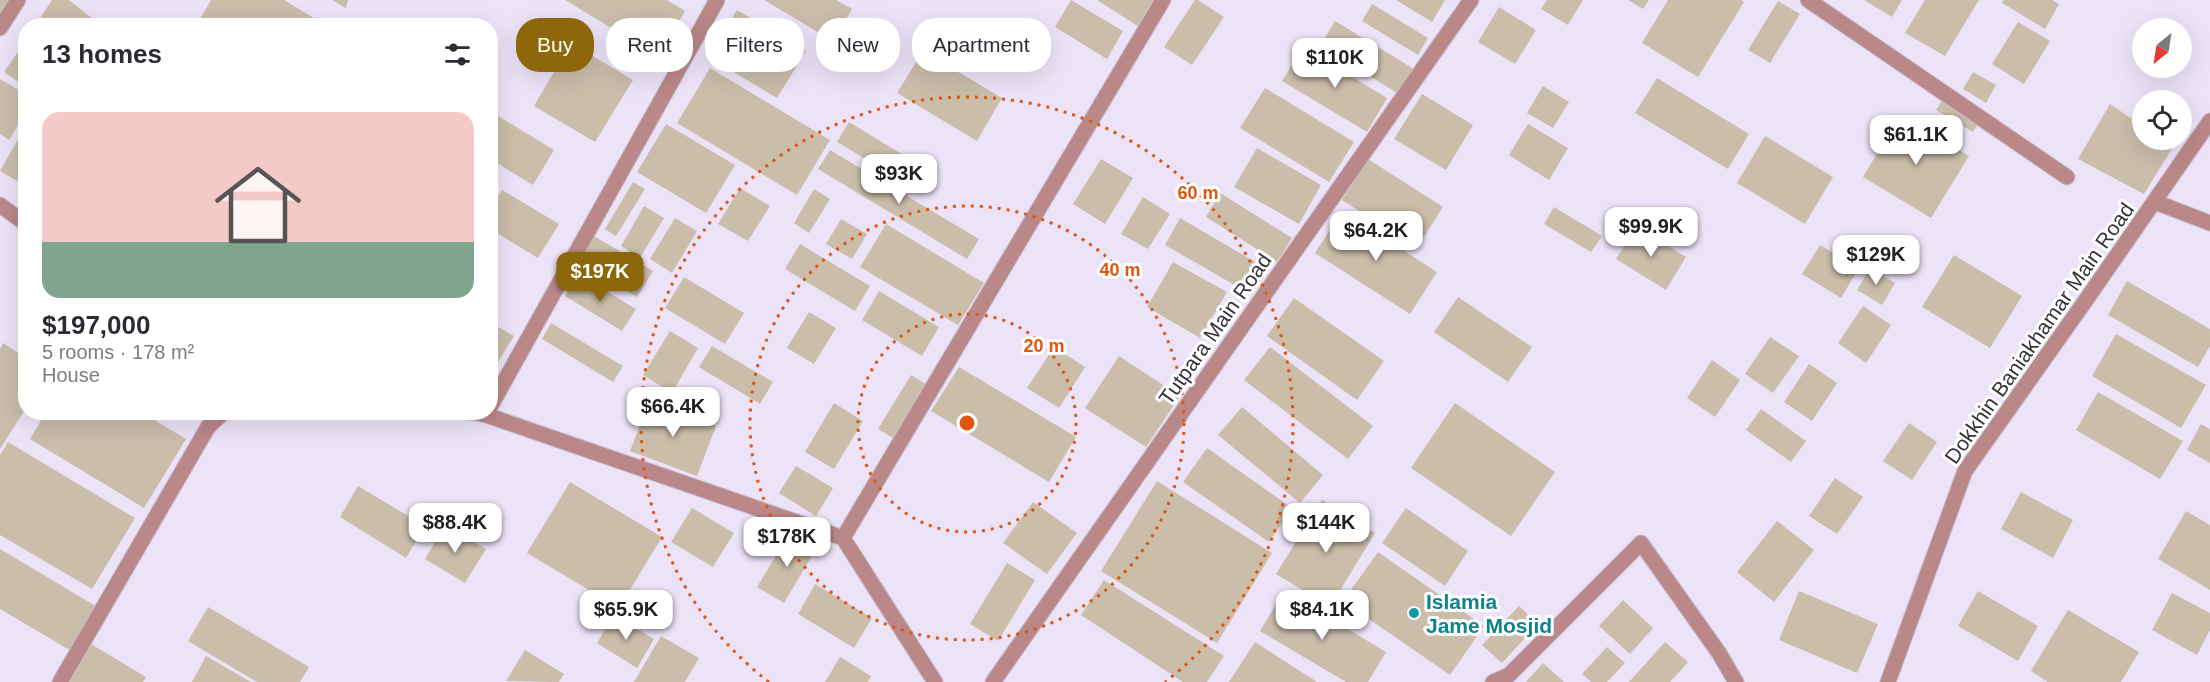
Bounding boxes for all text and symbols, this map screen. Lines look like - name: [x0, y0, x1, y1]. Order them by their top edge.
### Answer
- chip: Buy: [516, 18, 594, 72]
- chip: Rent: [606, 18, 693, 72]
- chip: Filters: [705, 18, 804, 72]
- chip: New: [816, 18, 900, 72]
- chip: Apartment: [912, 18, 1051, 72]
- north arrow: [2132, 18, 2192, 78]
- map controls: [2132, 18, 2192, 150]
- icon: filters: [441, 38, 474, 71]
- pin: $110K: [1293, 38, 1377, 89]
- text: 13 homes: [42, 39, 162, 69]
- text: $110K: [1306, 46, 1364, 68]
- button: locate: [2132, 90, 2192, 150]
- pin: $61.1K: [1867, 115, 1965, 166]
- text: $61.1K: [1884, 123, 1948, 145]
- icon: home: [204, 151, 312, 259]
- pin: $93K: [863, 154, 935, 205]
- text: $93K: [875, 162, 923, 184]
- text: 60 m: [1177, 183, 1219, 203]
- street label: Dokkhin Baniakhamar Main Road: [1940, 198, 2138, 468]
- pin: $99.9K: [1602, 207, 1700, 258]
- pin: $64.2K: [1327, 211, 1425, 262]
- text: $99.9K: [1619, 215, 1683, 237]
- text: $64.2K: [1344, 219, 1408, 241]
- pin: $129K: [1834, 235, 1918, 286]
- text: $129K: [1847, 243, 1905, 265]
- street label: Tutpara Main Road: [1154, 249, 1276, 409]
- pin: $197K: [558, 252, 642, 303]
- text: $197K: [571, 260, 629, 282]
- text: 40 m: [1099, 260, 1141, 280]
- text: $197,000: [42, 310, 150, 340]
- text: 20 m: [1023, 336, 1065, 356]
- text: 5 rooms · 178 m²: [42, 341, 194, 363]
- text: House: [42, 364, 100, 386]
- pin: $66.4K: [624, 387, 722, 438]
- text: $66.4K: [641, 395, 705, 417]
- centre of rings: [957, 413, 977, 433]
- pin: $88.4K: [406, 503, 504, 554]
- pin: $144K: [1284, 503, 1368, 554]
- text: $88.4K: [423, 511, 487, 533]
- text: $144K: [1297, 511, 1355, 533]
- pin: $178K: [745, 517, 829, 568]
- text: $178K: [758, 525, 816, 547]
- pin: $65.9K: [577, 590, 675, 641]
- pin: $84.1K: [1273, 590, 1371, 641]
- place label: Islamia Jame Mosjid: [1426, 590, 1552, 637]
- text: $65.9K: [594, 598, 658, 620]
- text: $84.1K: [1290, 598, 1354, 620]
- marker: Islamia Jame Mosjid: [1407, 606, 1421, 620]

